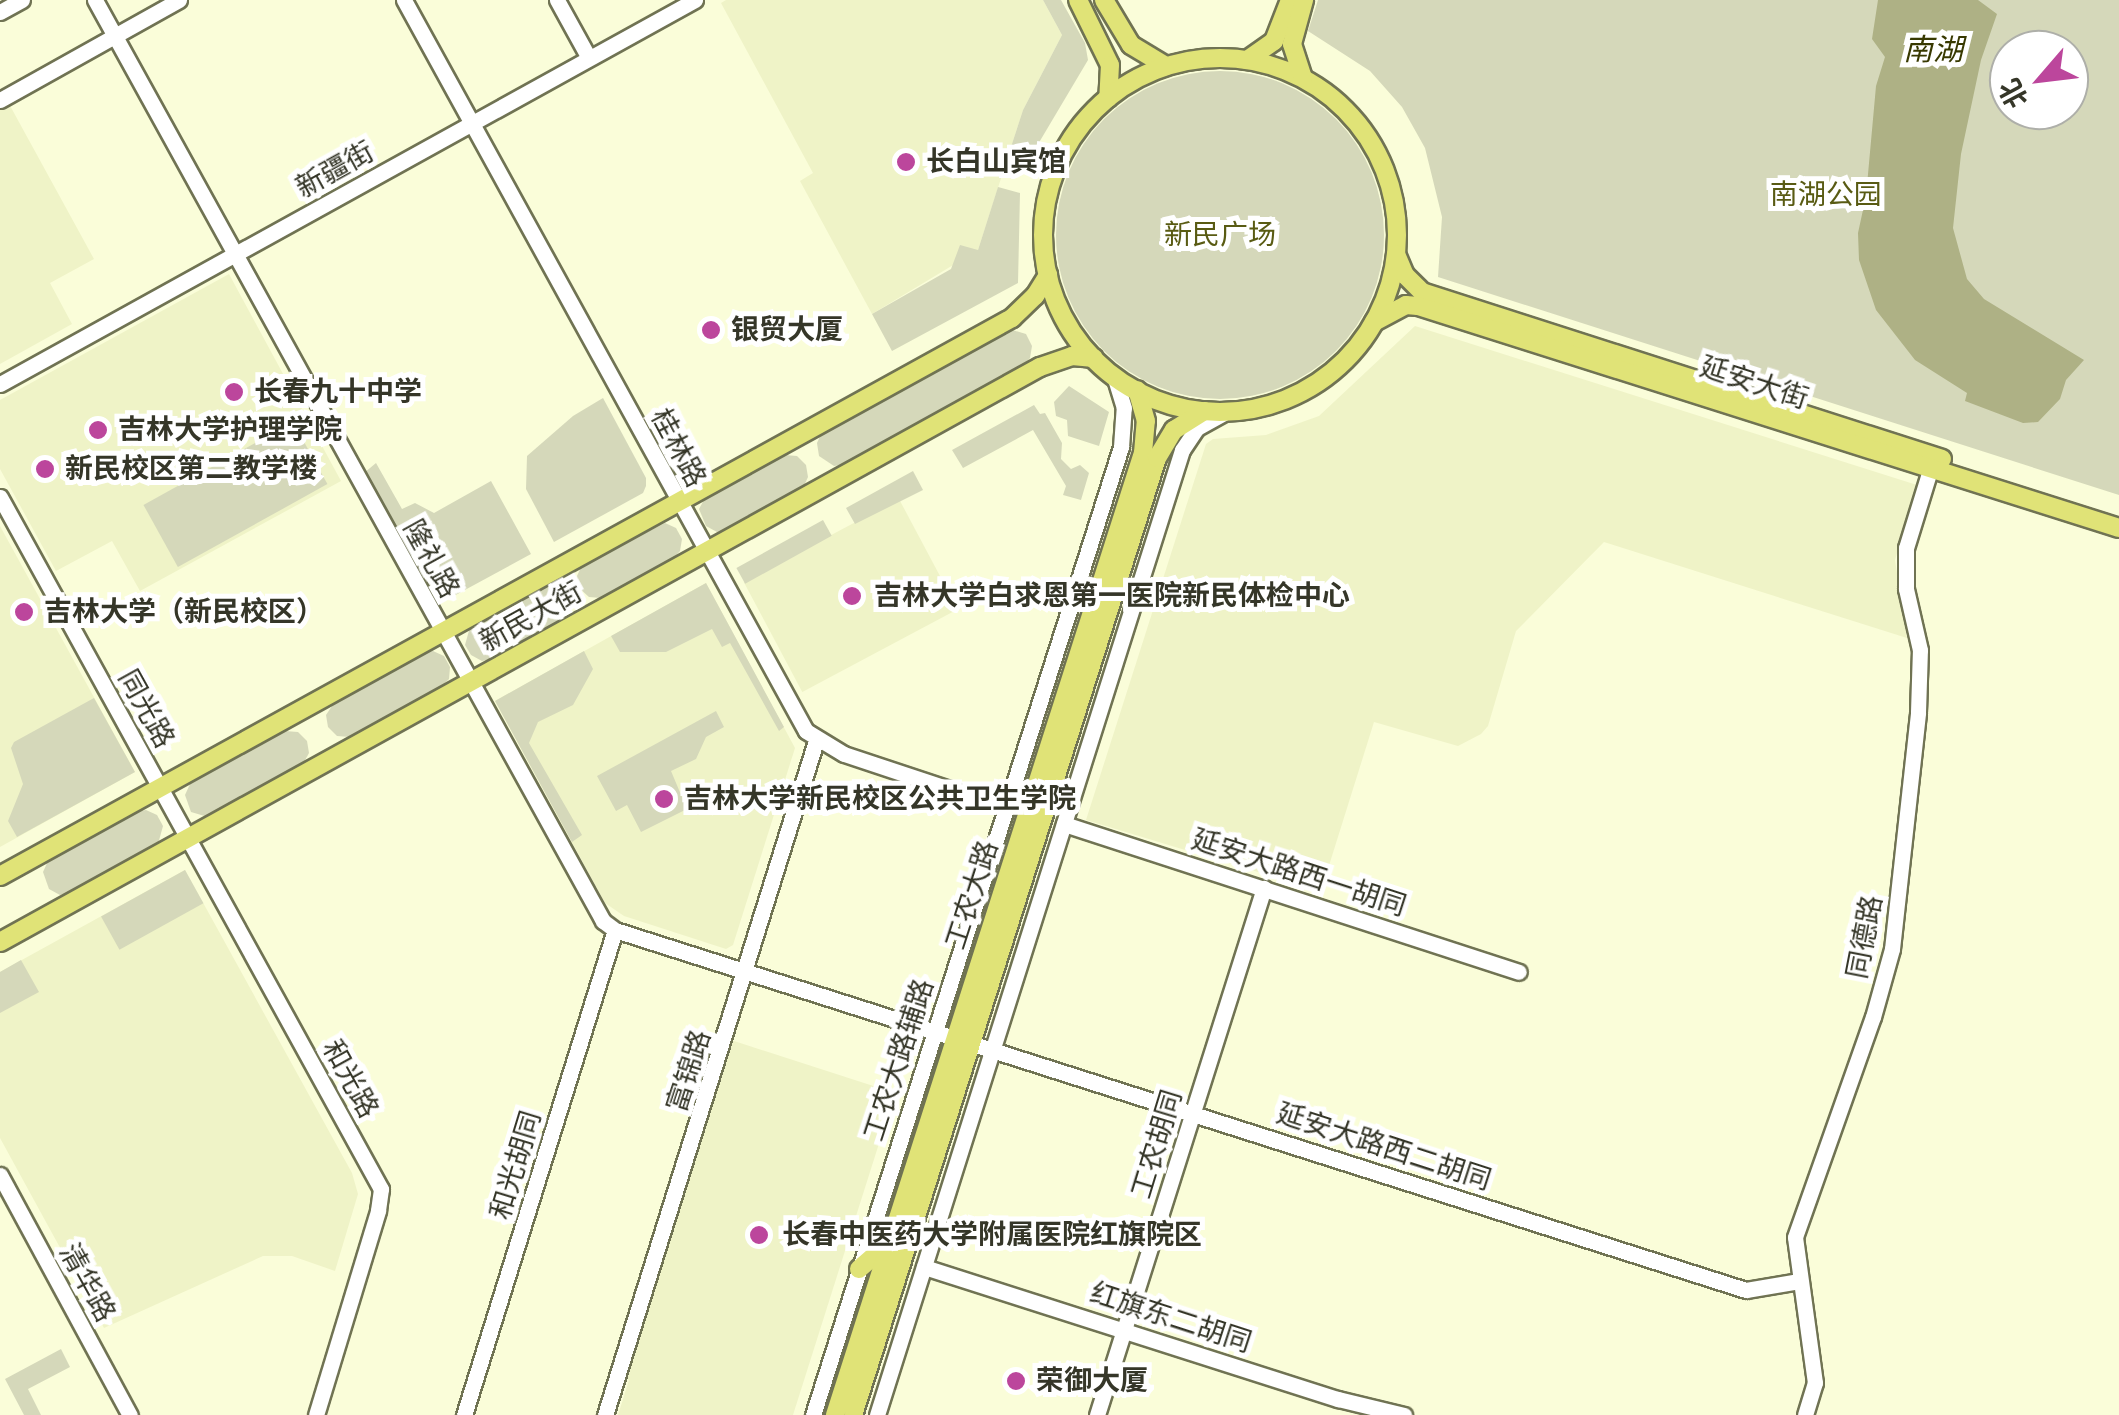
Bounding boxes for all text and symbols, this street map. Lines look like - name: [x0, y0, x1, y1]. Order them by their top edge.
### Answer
- north arrow: [1989, 30, 2089, 130]
- water label: 南湖: [1903, 33, 1963, 69]
- text: 北: [1993, 73, 2036, 114]
- street label: 新疆街: [290, 135, 380, 205]
- place label: 长白山宾馆: [926, 145, 1066, 179]
- marker: 长白山宾馆: [895, 151, 917, 173]
- park label: 南湖公园: [1770, 178, 1882, 212]
- park label: 新民广场: [1164, 218, 1276, 252]
- place label: 银贸大厦: [731, 313, 843, 347]
- marker: 银贸大厦: [700, 319, 722, 341]
- street label: 延安大街: [1696, 350, 1812, 416]
- place label: 长春九十中学: [254, 375, 422, 409]
- marker: 长春九十中学: [223, 381, 245, 403]
- street label: 桂林路: [643, 403, 713, 493]
- place label: 吉林大学护理学院: [118, 413, 342, 447]
- marker: 吉林大学护理学院: [87, 419, 109, 441]
- place label: 新民校区第二教学楼: [65, 452, 317, 486]
- marker: 新民校区第二教学楼: [34, 458, 56, 480]
- street label: 隆礼路: [396, 514, 466, 604]
- street label: 新民大街: [474, 575, 588, 659]
- place label: 吉林大学白求恩第一医院新民体检中心: [874, 579, 1350, 613]
- marker: 吉林大学白求恩第一医院新民体检中心: [839, 583, 865, 609]
- place label: 吉林大学（新民校区）: [44, 595, 324, 629]
- marker: 吉林大学（新民校区）: [13, 601, 35, 623]
- street label: 同光路: [111, 664, 181, 754]
- place label: 吉林大学新民校区公共卫生学院: [684, 782, 1076, 816]
- marker: 吉林大学新民校区公共卫生学院: [653, 788, 675, 810]
- street label: 延安大路西一胡同: [1187, 822, 1411, 924]
- street label: 工农大路: [939, 837, 1005, 953]
- street label: 同德路: [1840, 893, 1890, 981]
- street label: 工农大路辅路: [857, 975, 941, 1145]
- street label: 富锦路: [660, 1026, 718, 1116]
- street label: 和光路: [315, 1034, 385, 1124]
- street label: 工农胡同: [1125, 1086, 1189, 1202]
- street label: 延安大路西二胡同: [1272, 1096, 1496, 1198]
- street label: 和光胡同: [484, 1107, 548, 1223]
- place label: 长春中医药大学附属医院红旗院区: [782, 1218, 1202, 1252]
- marker: 长春中医药大学附属医院红旗院区: [746, 1222, 772, 1248]
- street label: 清华路: [52, 1238, 122, 1328]
- street label: 红旗东二胡同: [1086, 1276, 1256, 1360]
- place label: 荣御大厦: [1036, 1364, 1148, 1398]
- marker: 荣御大厦: [1005, 1370, 1027, 1392]

